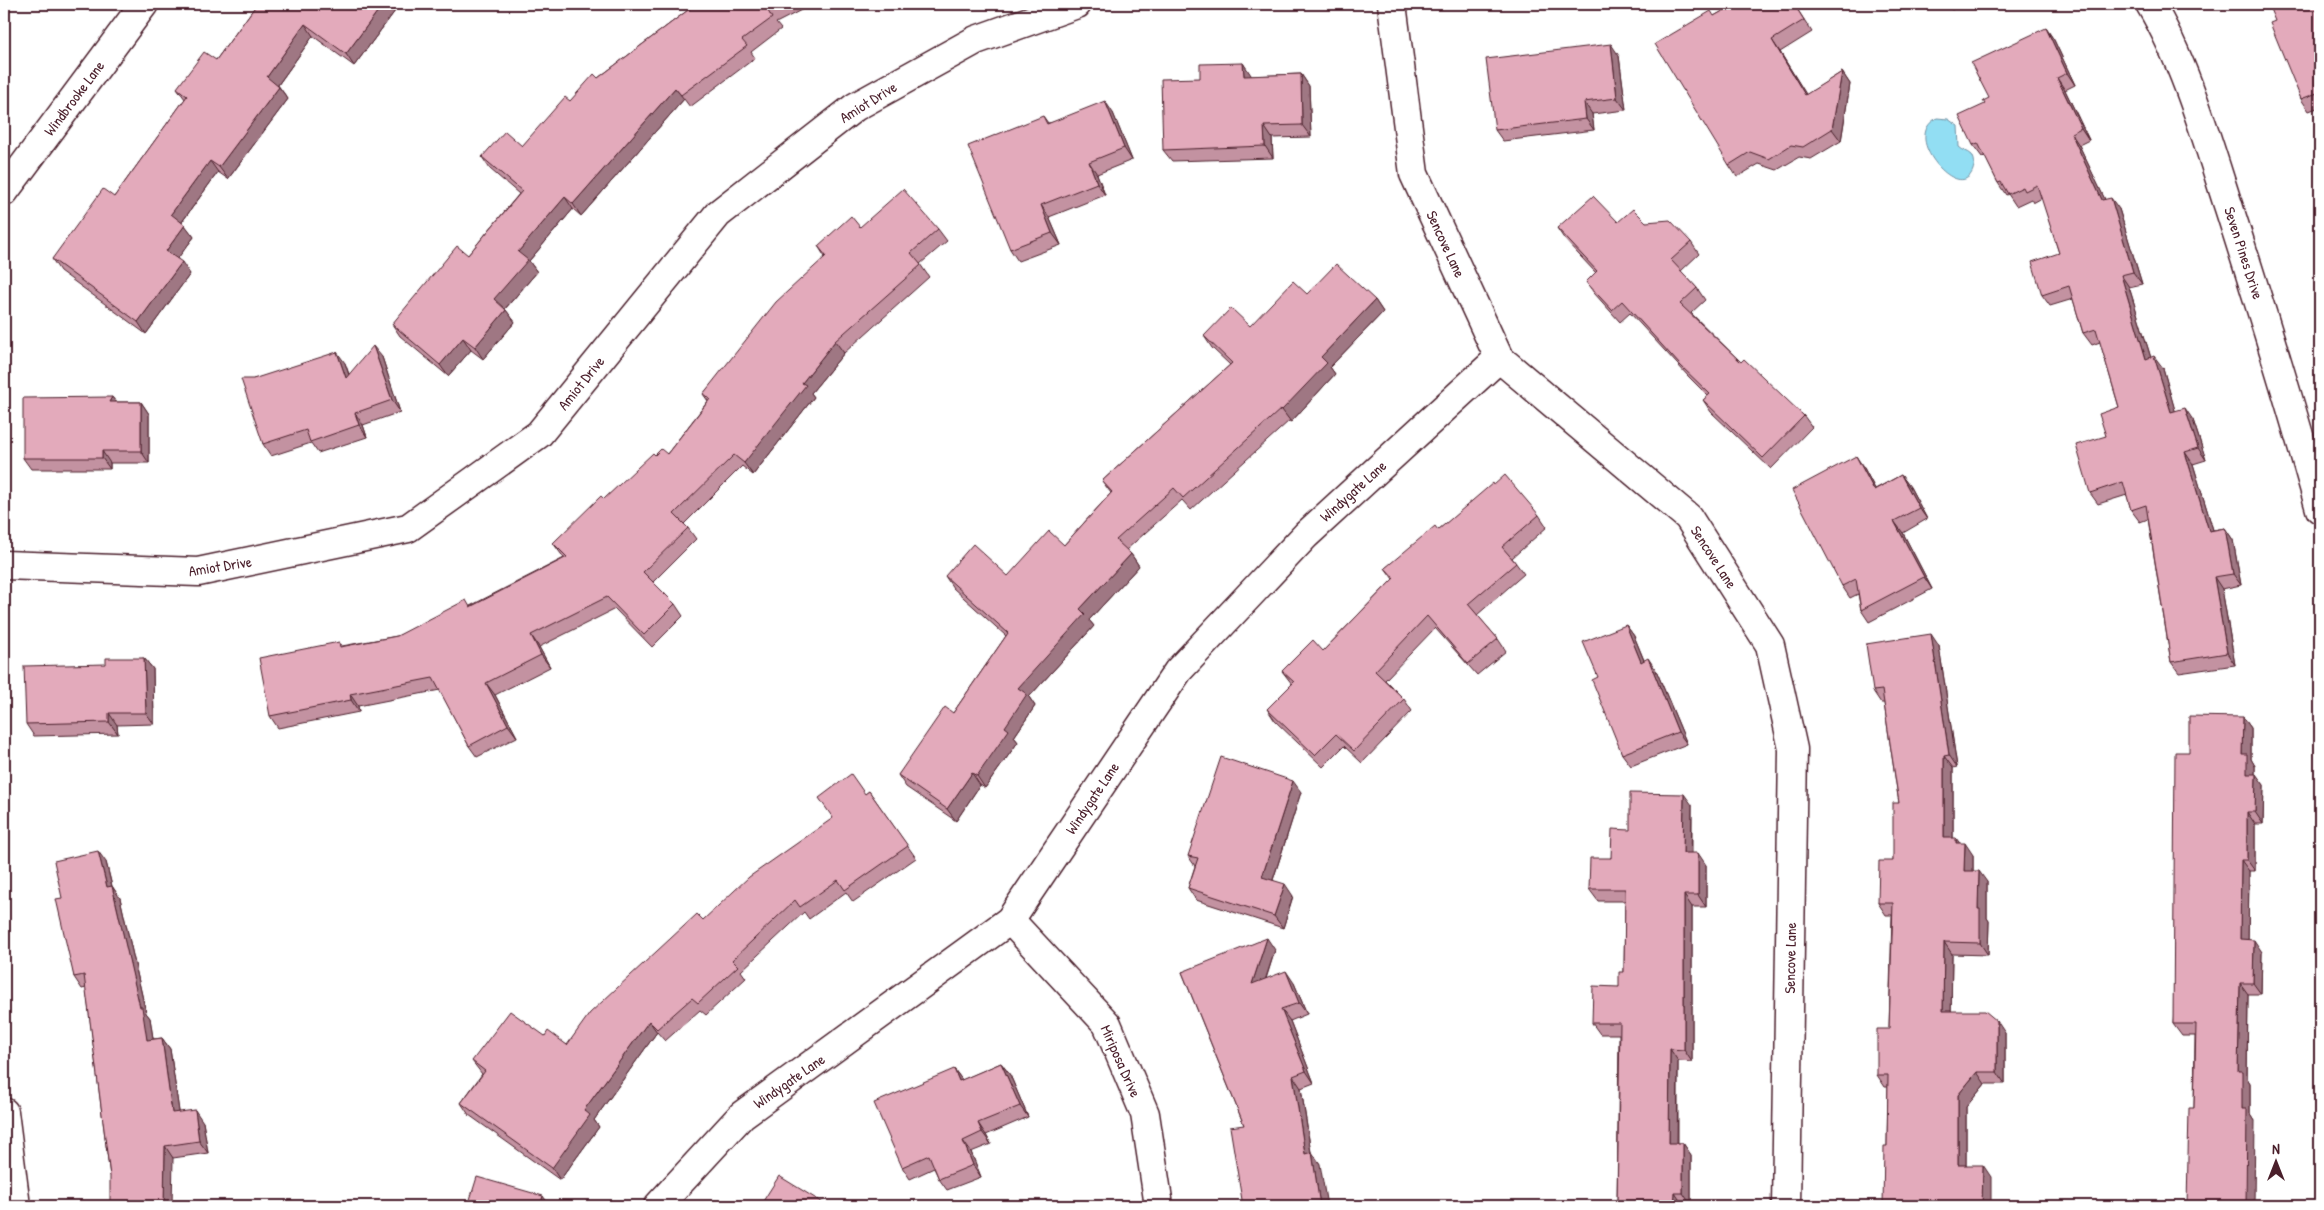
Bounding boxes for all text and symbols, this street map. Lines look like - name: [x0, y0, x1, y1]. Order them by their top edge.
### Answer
- street label: Windbrooke Lane: [39, 56, 109, 140]
- street label: Amiot Drive: [835, 76, 901, 128]
- street label: Seven Pines Drive: [2219, 204, 2269, 302]
- street label: Sencove Lane: [1421, 207, 1471, 281]
- street label: Amiot Drive: [553, 352, 609, 414]
- street label: Windygate Lane: [1315, 455, 1391, 527]
- street label: Sencove Lane: [1686, 521, 1742, 593]
- street label: Amiot Drive: [187, 551, 253, 581]
- street label: Windygate Lane: [1060, 758, 1124, 838]
- street label: Sencove Lane: [1779, 922, 1801, 994]
- street label: Miriposa Drive: [1096, 1021, 1146, 1101]
- street label: Windygate Lane: [749, 1049, 829, 1113]
- north arrow: [2252, 1138, 2302, 1188]
- text: N: [2272, 1139, 2280, 1158]

